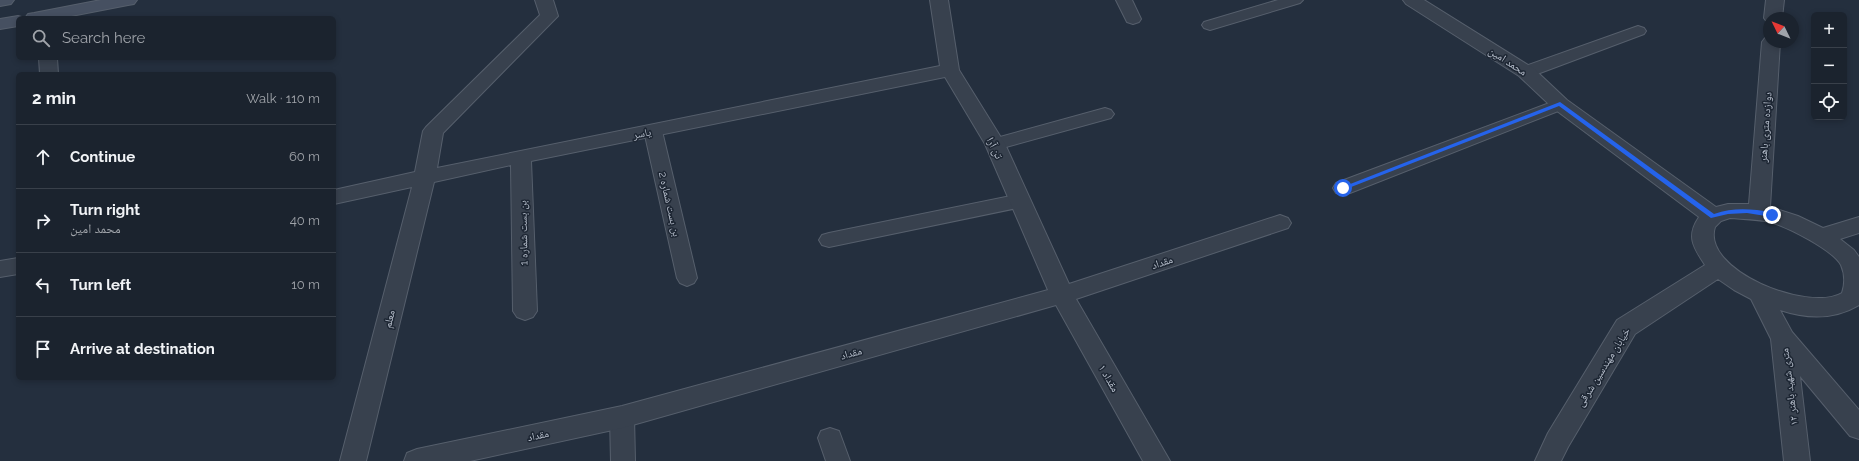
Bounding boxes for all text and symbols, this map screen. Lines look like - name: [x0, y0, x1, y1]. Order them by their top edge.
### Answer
- north arrow: [1763, 12, 1799, 48]
- map controls: [1811, 12, 1847, 120]
- button: +: [1811, 12, 1847, 48]
- search box: [16, 16, 336, 60]
- icon: search: [30, 27, 52, 49]
- text: Search here: [62, 29, 145, 47]
- street label: محمد امین: [1486, 44, 1529, 79]
- button: −: [1811, 48, 1847, 84]
- button: locate: [1811, 84, 1847, 120]
- text: 2 min: [32, 88, 76, 108]
- text: Walk · 110 m: [246, 91, 320, 106]
- street label: دوازده متری باهنر: [1756, 91, 1774, 164]
- street label: یاسر: [631, 125, 653, 142]
- street label: تن آرا: [984, 135, 1006, 162]
- icon: ahead: [32, 146, 54, 168]
- text: Continue: [70, 148, 135, 166]
- text: 60 m: [289, 149, 320, 164]
- street label: بن بست شماره 2: [656, 170, 683, 238]
- route start: [1334, 179, 1352, 197]
- street label: بن بست شماره 1: [516, 200, 531, 266]
- text: Turn right: [70, 201, 140, 219]
- route end: [1763, 206, 1781, 224]
- icon: right: [32, 210, 54, 232]
- text: 40 m: [290, 213, 320, 228]
- text: محمد امین: [70, 221, 121, 236]
- street label: مقداد: [1150, 253, 1174, 272]
- icon: left: [32, 274, 54, 296]
- text: Turn left: [70, 276, 131, 294]
- text: 10 m: [291, 277, 320, 292]
- street label: معلم: [381, 309, 399, 330]
- street label: خیابان مهندسین شرقی: [1574, 325, 1633, 409]
- icon: arrive: [32, 338, 54, 360]
- text: Arrive at destination: [70, 340, 215, 358]
- street label: مقداد: [839, 344, 863, 363]
- street label: ۱۲ متری شهید باهنر: [1778, 347, 1801, 427]
- street label: مقداد ۱: [1096, 362, 1122, 394]
- street label: مقداد: [526, 427, 550, 444]

